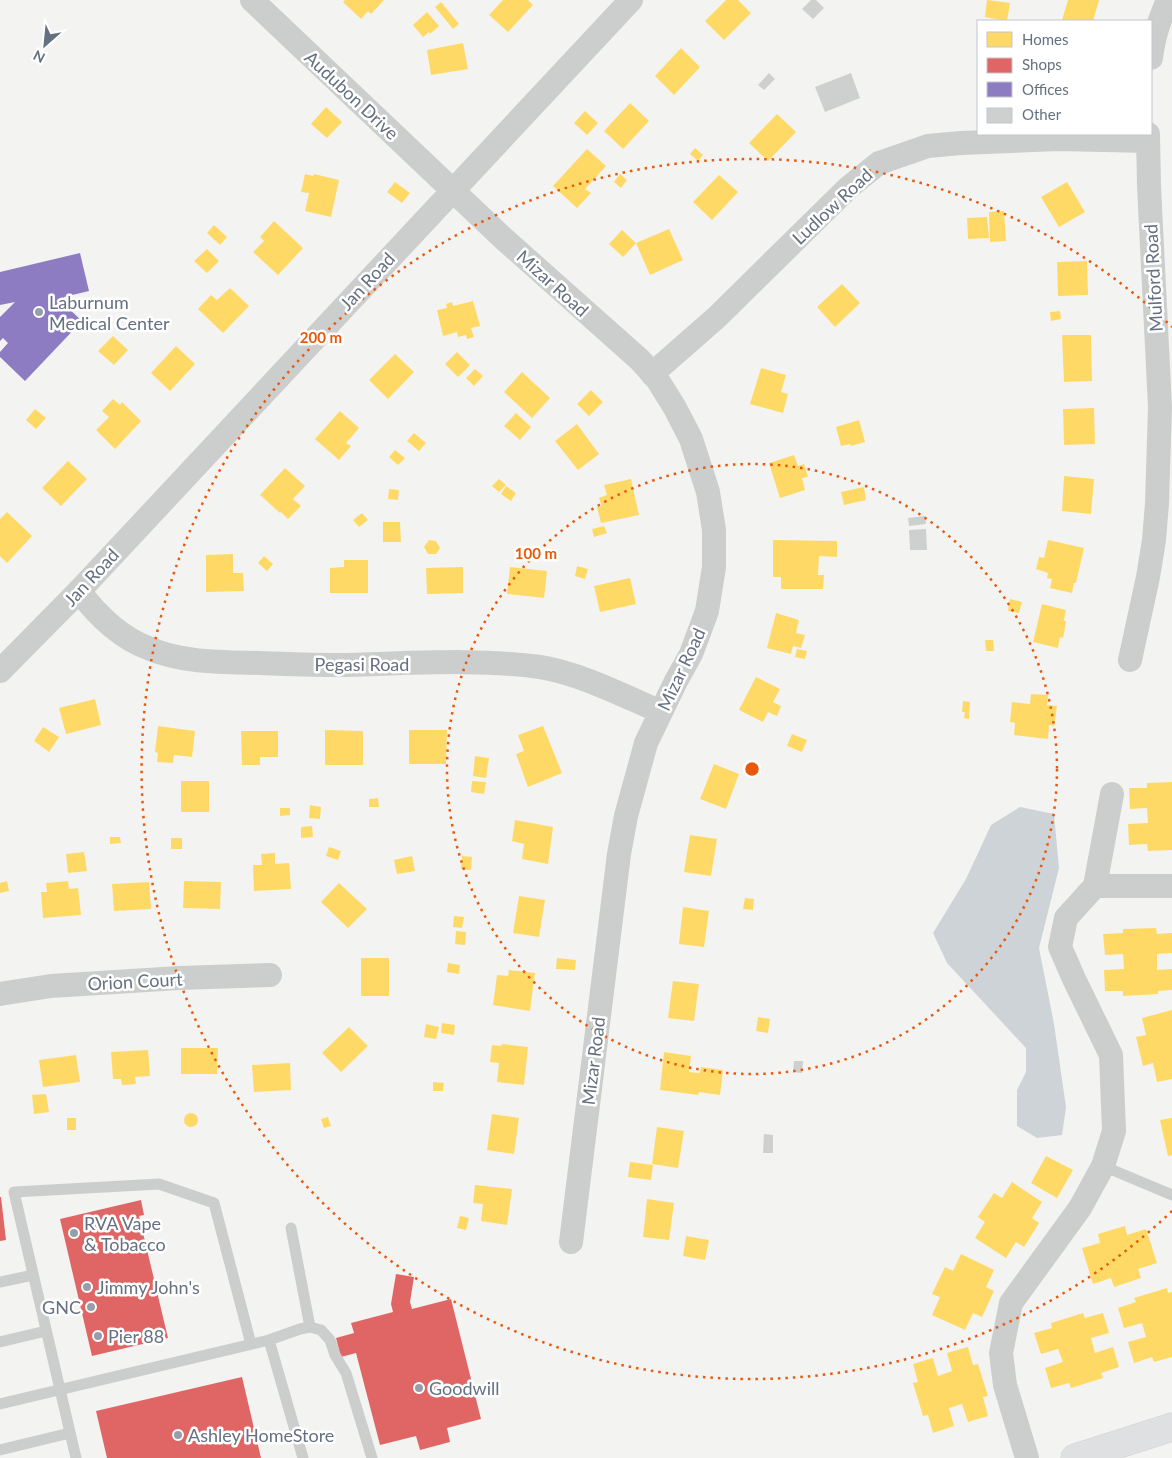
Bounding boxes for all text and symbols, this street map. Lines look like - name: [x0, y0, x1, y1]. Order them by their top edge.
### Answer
- north arrow: [20, 20, 70, 70]
- legend: [977, 20, 1152, 135]
- text: Homes: [1022, 30, 1068, 48]
- street label: Audubon Drive: [301, 46, 403, 144]
- text: N: [30, 47, 48, 67]
- text: Shops: [1022, 55, 1062, 73]
- text: Offices: [1022, 80, 1069, 98]
- text: Other: [1022, 105, 1062, 123]
- street label: Ludlow Road: [787, 163, 877, 249]
- street label: Mulford Road: [1139, 224, 1167, 332]
- street label: Mizar Road: [513, 245, 593, 321]
- street label: Jan Road: [335, 248, 399, 314]
- place label: Laburnum Medical Center: [49, 291, 170, 334]
- marker: Laburnum Medical Center: [33, 306, 45, 318]
- text: 200 m: [300, 328, 342, 346]
- street label: Jan Road: [59, 544, 123, 610]
- text: 100 m: [515, 544, 557, 562]
- street label: Mizar Road: [652, 624, 710, 714]
- street label: Pegasi Road: [315, 653, 409, 675]
- centre of rings: [743, 760, 761, 778]
- street label: Orion Court: [87, 967, 184, 994]
- street label: Mizar Road: [577, 1016, 609, 1106]
- place label: RVA Vape & Tobacco: [84, 1212, 166, 1255]
- marker: RVA Vape & Tobacco: [68, 1227, 80, 1239]
- place label: Jimmy John's: [97, 1276, 200, 1298]
- marker: Jimmy John's: [81, 1281, 93, 1293]
- place label: GNC: [42, 1296, 81, 1318]
- marker: GNC: [85, 1301, 97, 1313]
- place label: Pier 88: [108, 1325, 164, 1347]
- marker: Pier 88: [92, 1330, 104, 1342]
- place label: Goodwill: [429, 1377, 500, 1399]
- marker: Goodwill: [413, 1382, 425, 1394]
- place label: Ashley HomeStore: [188, 1424, 334, 1446]
- marker: Ashley HomeStore: [172, 1429, 184, 1441]

